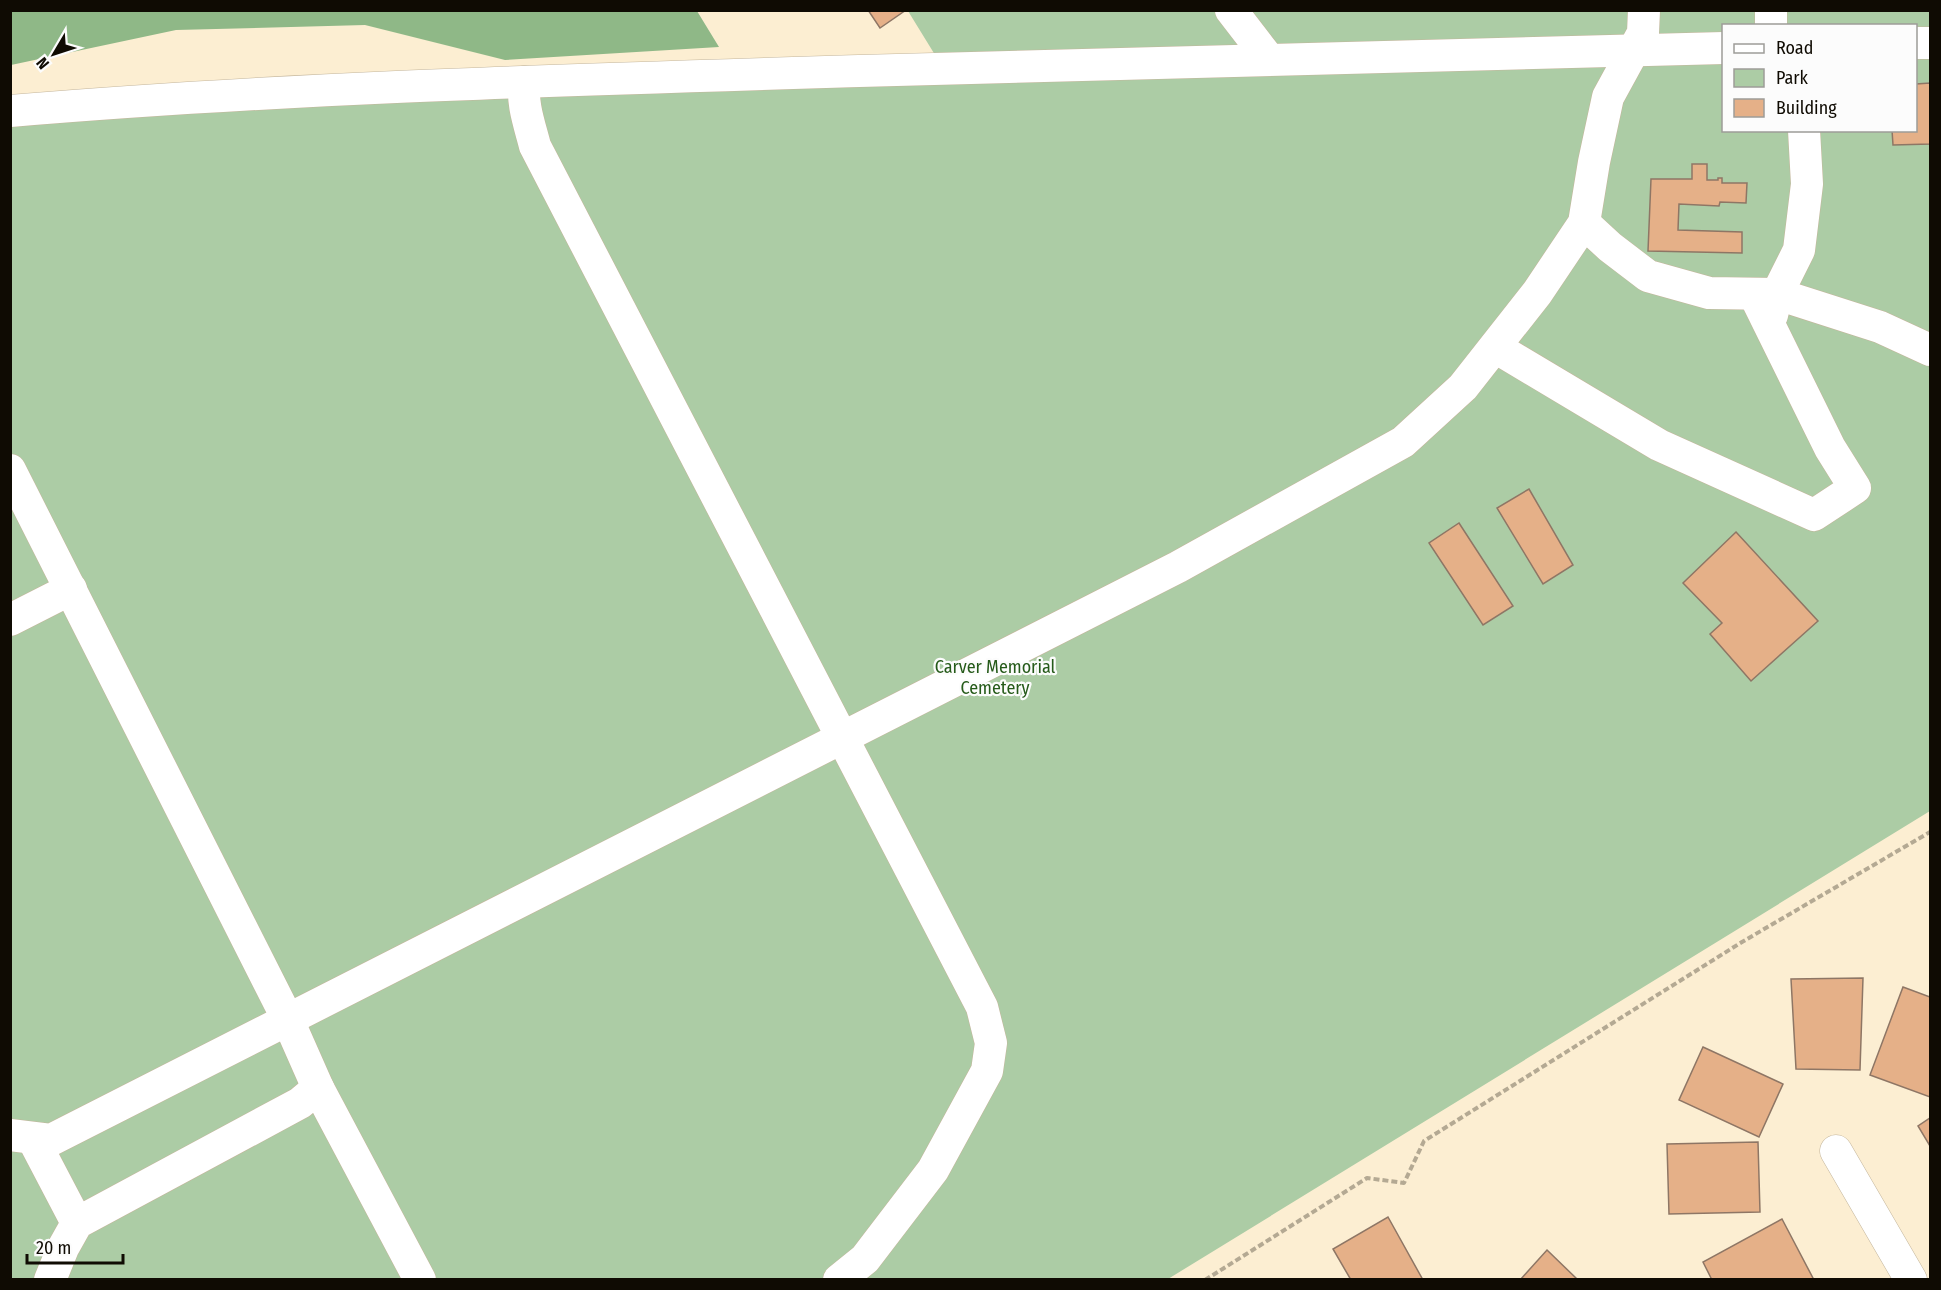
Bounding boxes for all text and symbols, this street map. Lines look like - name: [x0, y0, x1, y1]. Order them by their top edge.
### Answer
- north arrow: [24, 24, 84, 84]
- legend: [1722, 24, 1917, 132]
- text: Road: [1776, 37, 1813, 59]
- text: N: [32, 53, 53, 73]
- text: Park: [1776, 67, 1809, 89]
- text: Building: [1776, 97, 1837, 119]
- park label: Carver Memorial Cemetery: [935, 656, 1056, 699]
- scale bar: [27, 1227, 123, 1265]
- text: 20 m: [36, 1237, 71, 1259]

